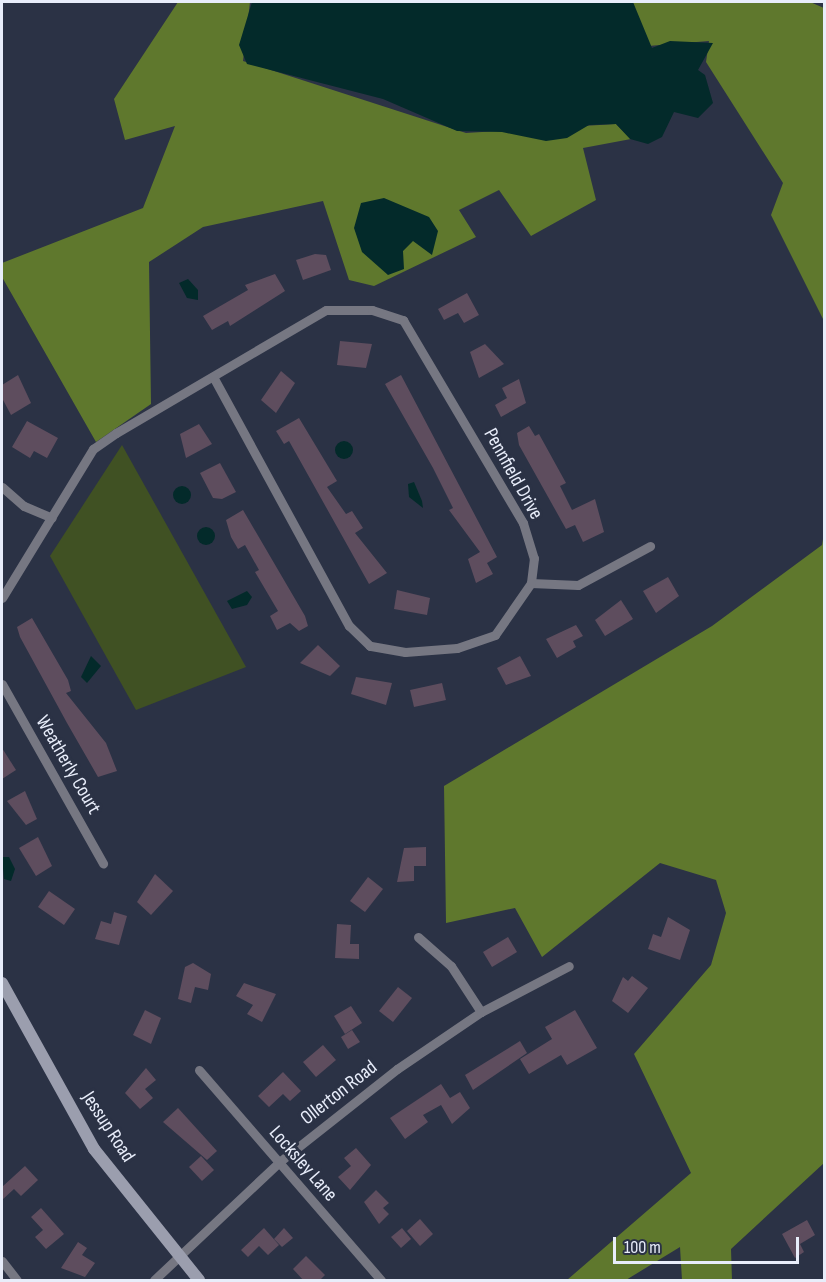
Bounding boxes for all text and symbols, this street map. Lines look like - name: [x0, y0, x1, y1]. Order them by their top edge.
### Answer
- street label: Pennfield Drive: [478, 424, 548, 524]
- street label: Weatherly Court: [30, 711, 106, 819]
- street label: Ollerton Road: [296, 1056, 382, 1130]
- street label: Jessup Road: [76, 1087, 140, 1167]
- street label: Locksley Lane: [264, 1121, 342, 1207]
- scale bar: [616, 1225, 802, 1263]
- text: 100 m: [624, 1237, 661, 1258]

